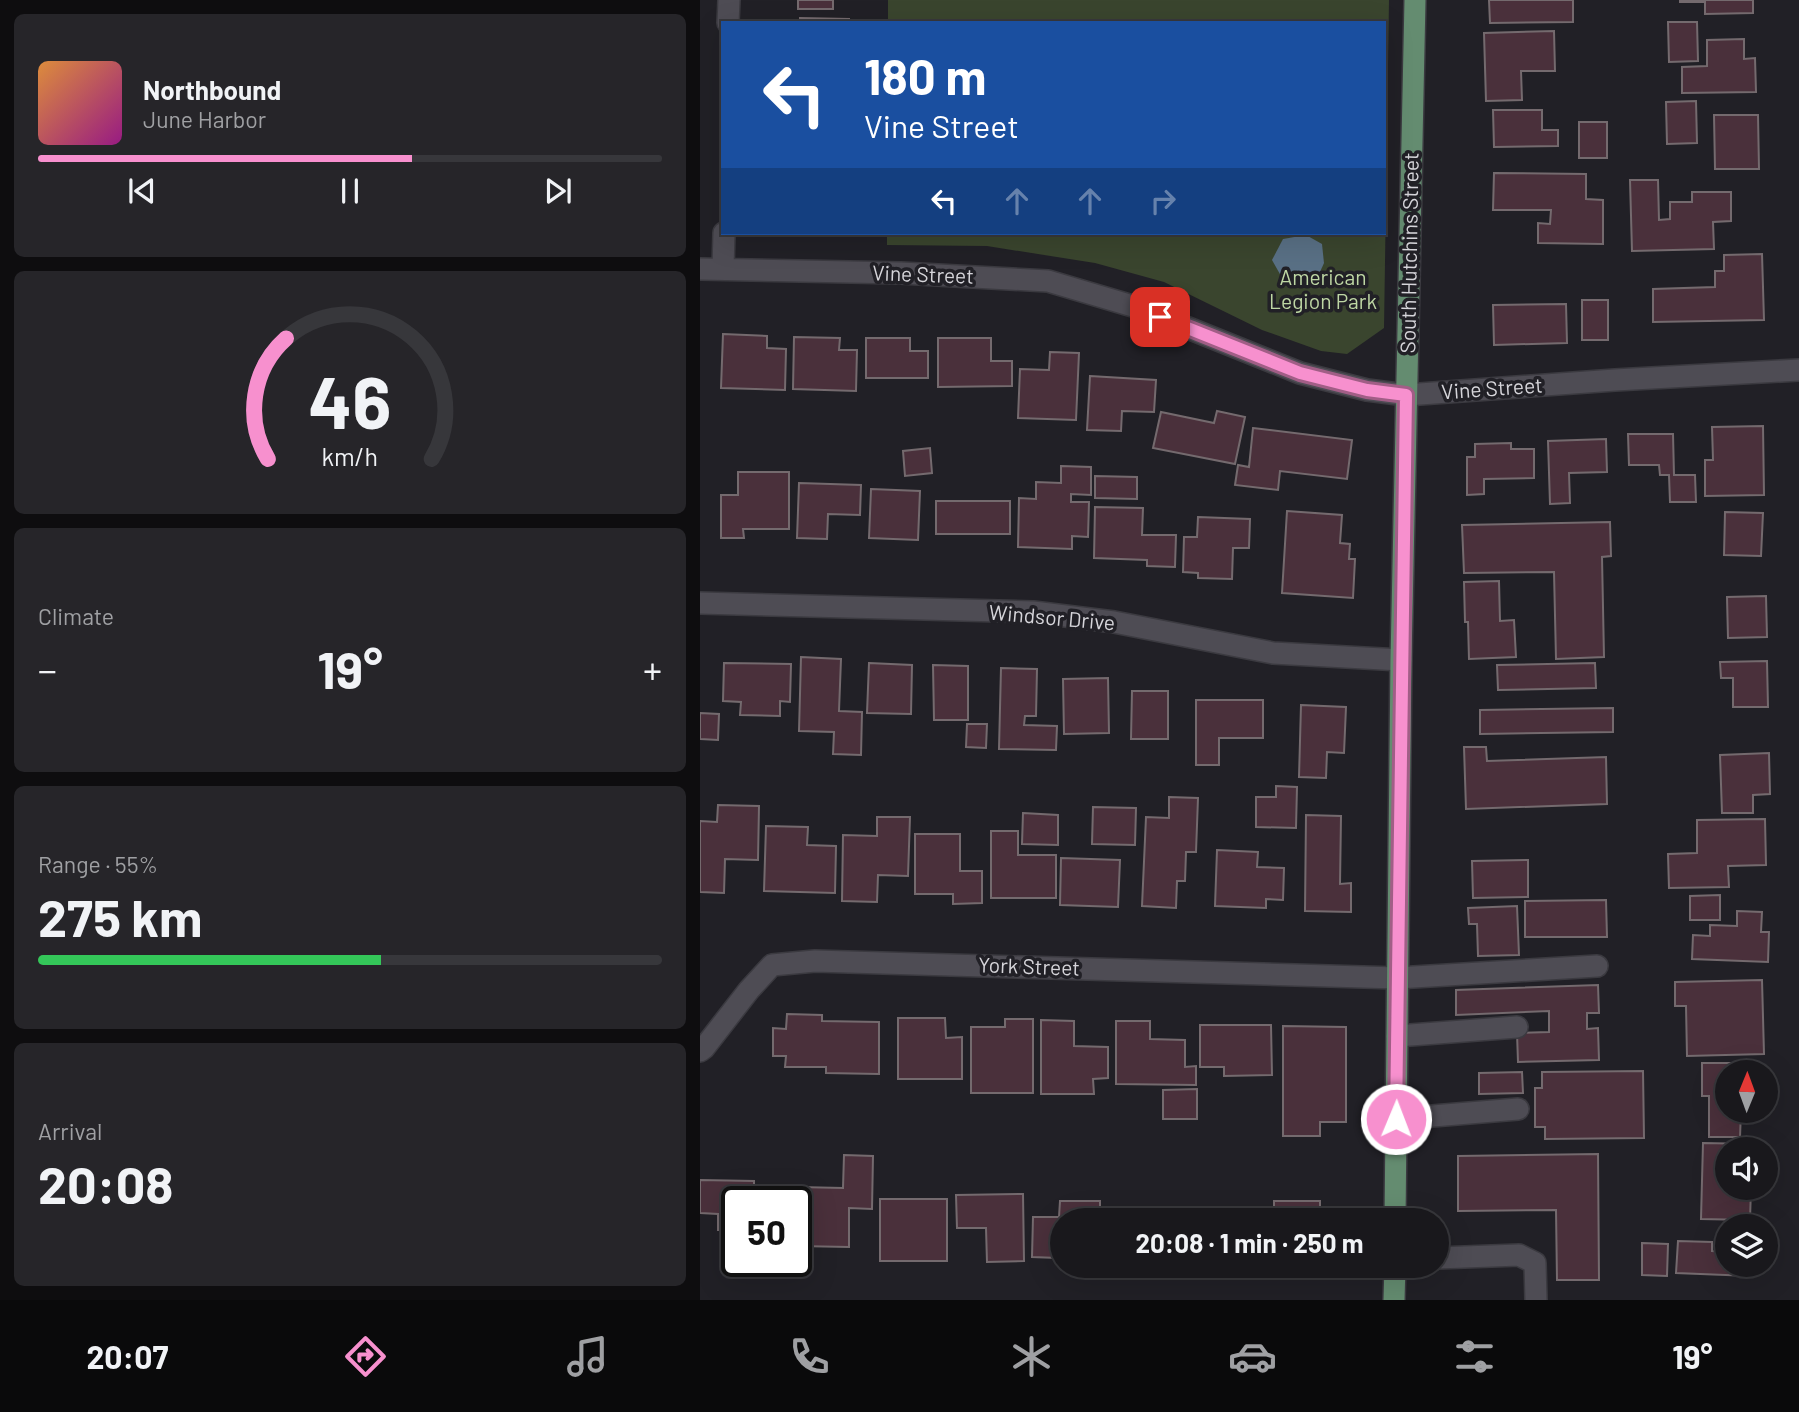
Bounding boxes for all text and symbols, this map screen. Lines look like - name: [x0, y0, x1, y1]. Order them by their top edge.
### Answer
- text: 180 m: [864, 46, 987, 105]
- icon: left: [749, 49, 840, 140]
- text: Northbound: [143, 74, 281, 105]
- text: June Harbor: [143, 105, 266, 133]
- text: Vine Street: [864, 106, 1019, 144]
- street label: South Hutchins Street: [1394, 152, 1423, 354]
- icon: previous: [123, 172, 161, 210]
- icon: pause: [331, 172, 369, 210]
- icon: next: [539, 172, 577, 210]
- icon: left: [925, 182, 963, 220]
- icon: ahead: [998, 182, 1036, 220]
- icon: ahead: [1071, 182, 1109, 220]
- icon: right: [1144, 182, 1182, 220]
- street label: Vine Street: [872, 259, 974, 288]
- park label: American Legion Park: [1269, 264, 1377, 313]
- pin: [1130, 287, 1190, 347]
- icon: arrive: [1141, 298, 1179, 336]
- text: 46: [308, 356, 392, 444]
- street label: Vine Street: [1440, 371, 1543, 404]
- text: km/h: [322, 441, 378, 471]
- street label: Windsor Drive: [988, 599, 1116, 634]
- text: Climate: [38, 602, 114, 630]
- text: 19°: [317, 637, 383, 699]
- text: −: [38, 646, 57, 692]
- text: +: [643, 646, 662, 692]
- text: Range · 55%: [38, 850, 158, 878]
- text: 275 km: [38, 885, 202, 947]
- street label: York Street: [978, 951, 1080, 980]
- north arrow: [1715, 1060, 1778, 1124]
- map controls: [1715, 1060, 1778, 1277]
- position arrow: [1359, 1082, 1433, 1156]
- text: Arrival: [38, 1117, 102, 1145]
- button: sound: [1715, 1137, 1778, 1200]
- text: 20:08: [38, 1152, 173, 1214]
- speed limit sign: 50: [721, 1186, 812, 1277]
- button: layers: [1715, 1214, 1778, 1277]
- text: 20:08 · 1 min · 250 m: [1135, 1227, 1364, 1258]
- icon: directions: [341, 1332, 390, 1381]
- icon: music: [563, 1332, 612, 1381]
- icon: phone: [785, 1332, 834, 1381]
- icon: climate: [1007, 1332, 1056, 1381]
- icon: car: [1228, 1332, 1277, 1381]
- icon: filters: [1450, 1332, 1499, 1381]
- text: 20:07: [86, 1337, 168, 1375]
- text: 19°: [1672, 1337, 1712, 1375]

